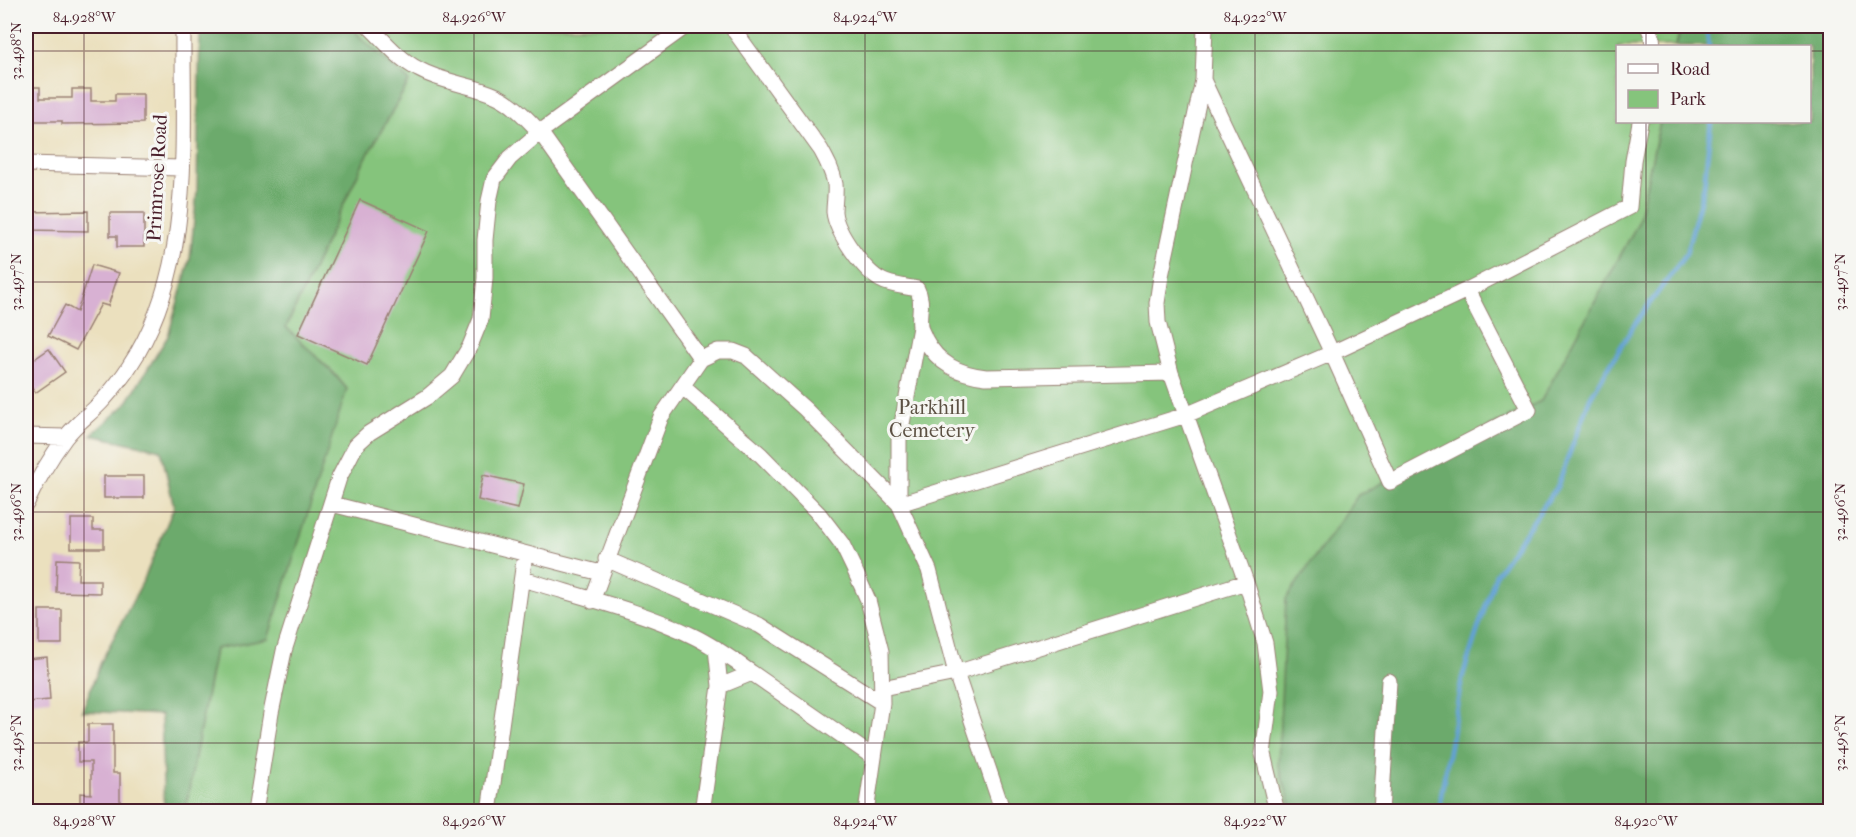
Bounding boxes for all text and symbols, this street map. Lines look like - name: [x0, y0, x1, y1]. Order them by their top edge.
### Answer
- text: 84.928°W: [53, 8, 117, 26]
- text: 84.926°W: [442, 8, 507, 26]
- text: 84.924°W: [833, 8, 898, 26]
- text: 84.922°W: [1224, 8, 1288, 26]
- text: 32.498°N: [7, 21, 25, 80]
- legend: [1616, 45, 1811, 123]
- text: Road: [1670, 59, 1710, 80]
- text: Park: [1670, 89, 1707, 110]
- street label: Primrose Road: [142, 113, 172, 242]
- text: 32.497°N: [7, 252, 25, 311]
- text: 32.497°N: [1831, 252, 1849, 311]
- park label: Parkhill Cemetery: [889, 396, 976, 442]
- text: 32.496°N: [7, 482, 25, 541]
- text: 32.496°N: [1831, 482, 1849, 541]
- text: 32.495°N: [7, 714, 25, 772]
- text: 32.495°N: [1831, 714, 1849, 772]
- text: 84.928°W: [53, 812, 117, 830]
- text: 84.926°W: [442, 812, 507, 830]
- text: 84.924°W: [833, 812, 898, 830]
- text: 84.922°W: [1224, 812, 1288, 830]
- text: 84.920°W: [1614, 812, 1679, 830]

